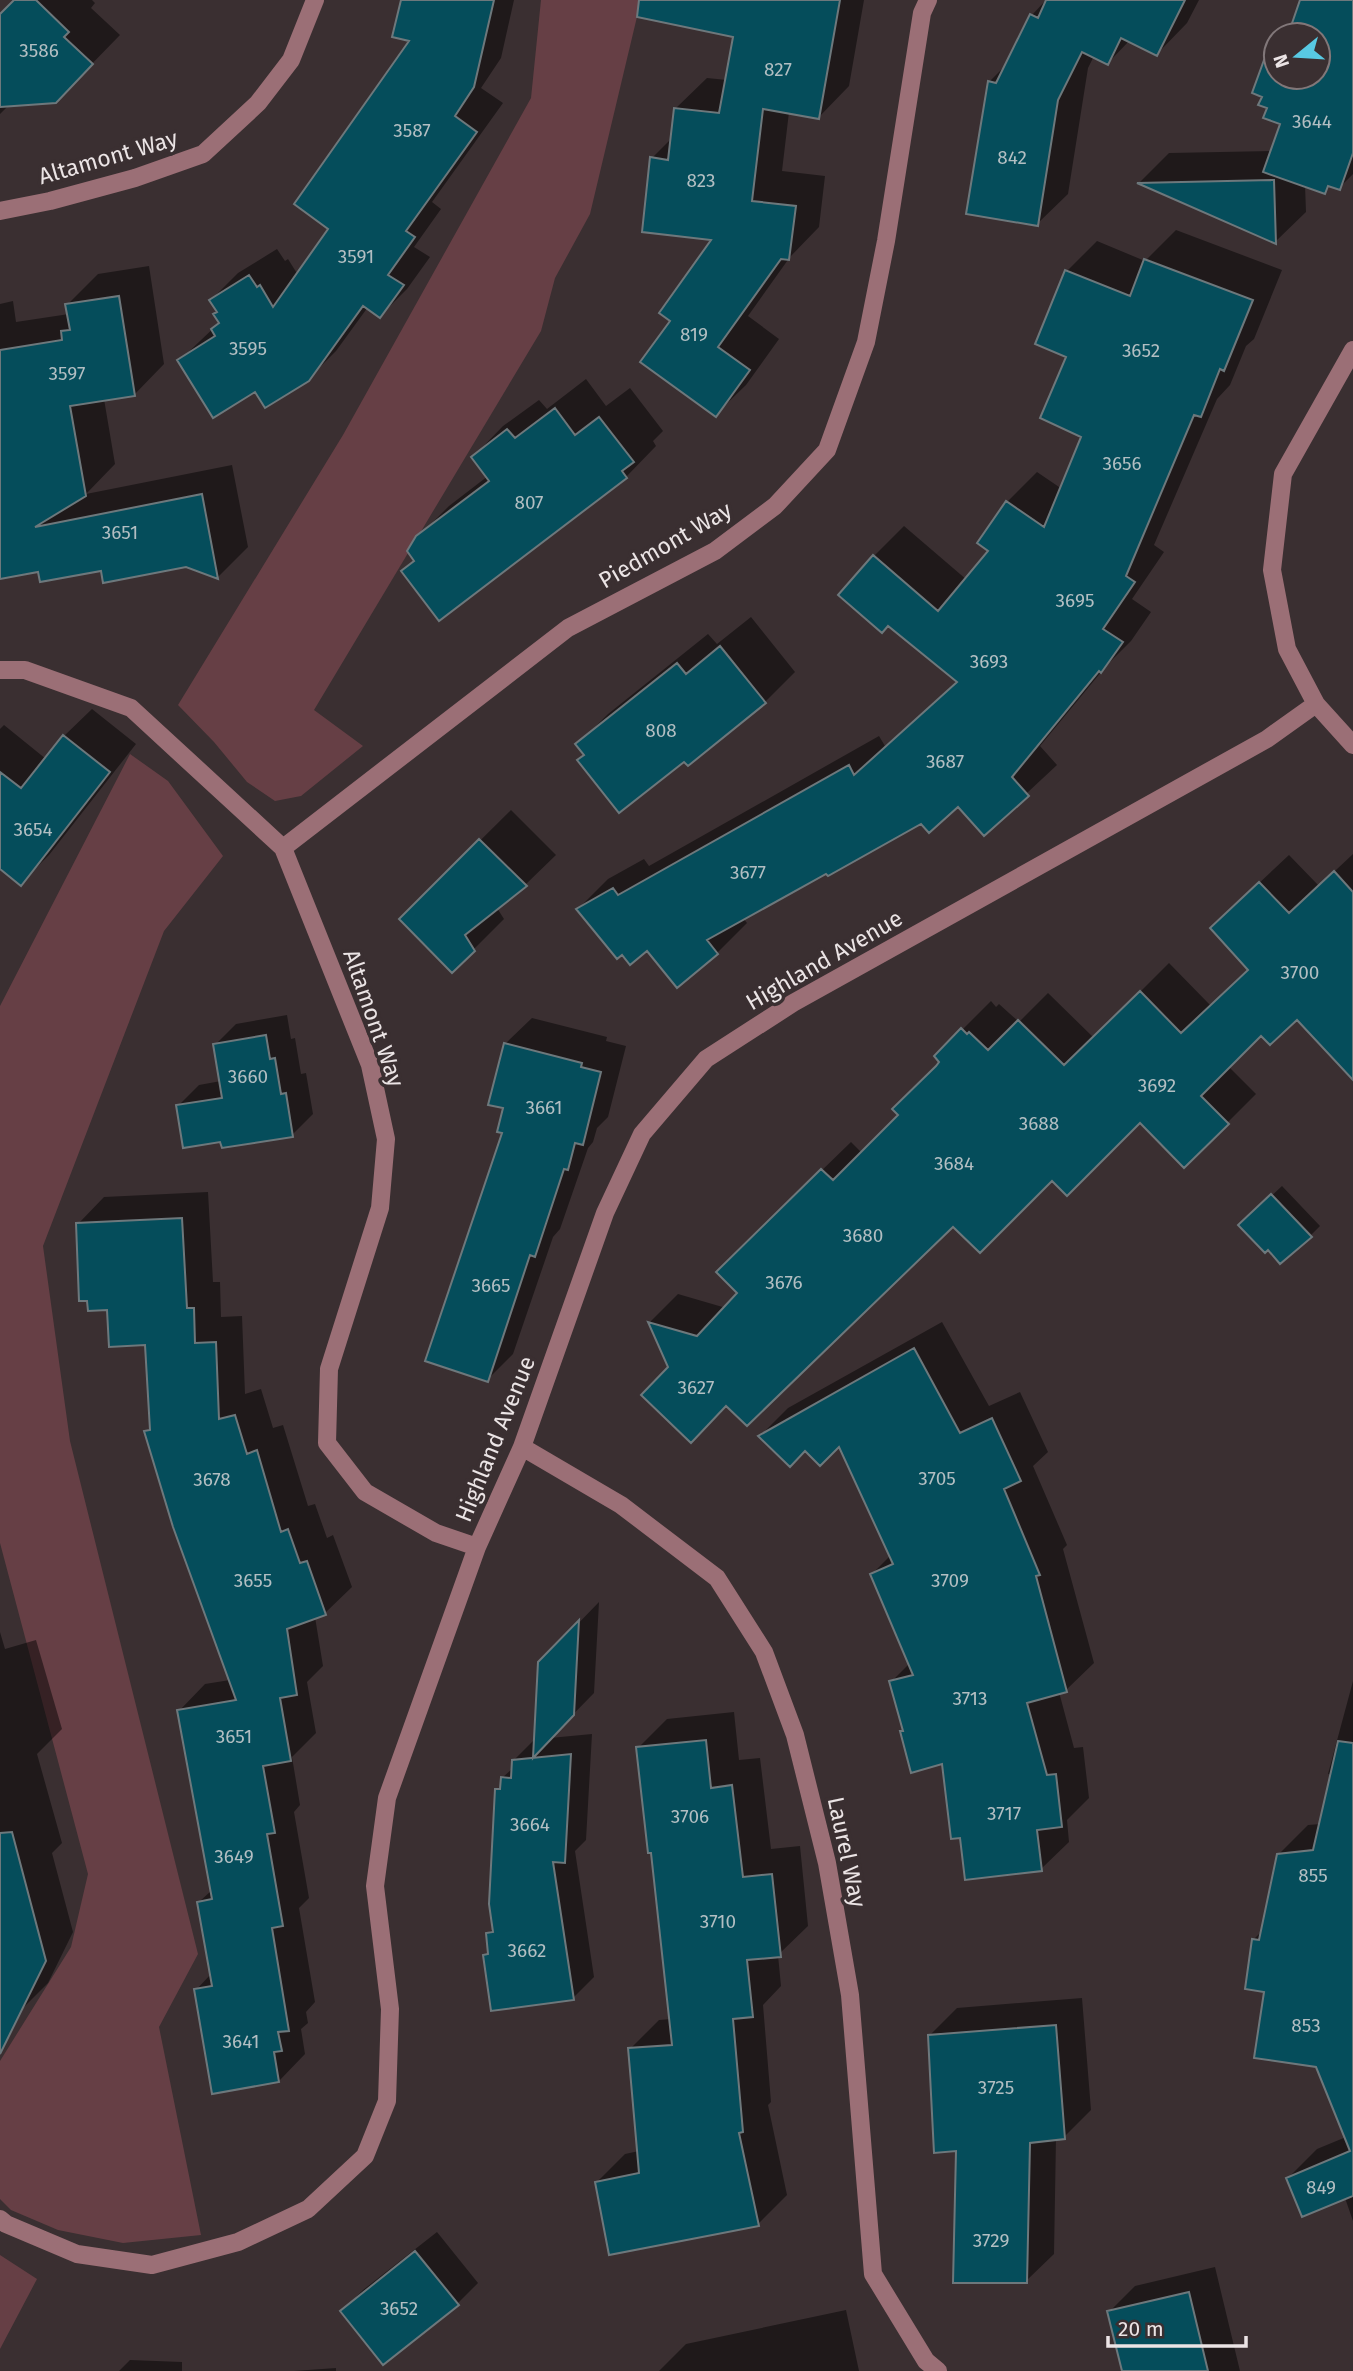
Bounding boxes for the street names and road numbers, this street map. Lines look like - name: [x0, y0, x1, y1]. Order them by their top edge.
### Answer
- street label: Altamont Way: [35, 124, 181, 190]
- street label: Piedmont Way: [594, 495, 737, 594]
- street label: Highland Avenue: [741, 904, 907, 1016]
- street label: Altamont Way: [337, 946, 411, 1091]
- street label: Highland Avenue: [449, 1352, 541, 1526]
- street label: Laurel Way: [822, 1794, 873, 1911]

